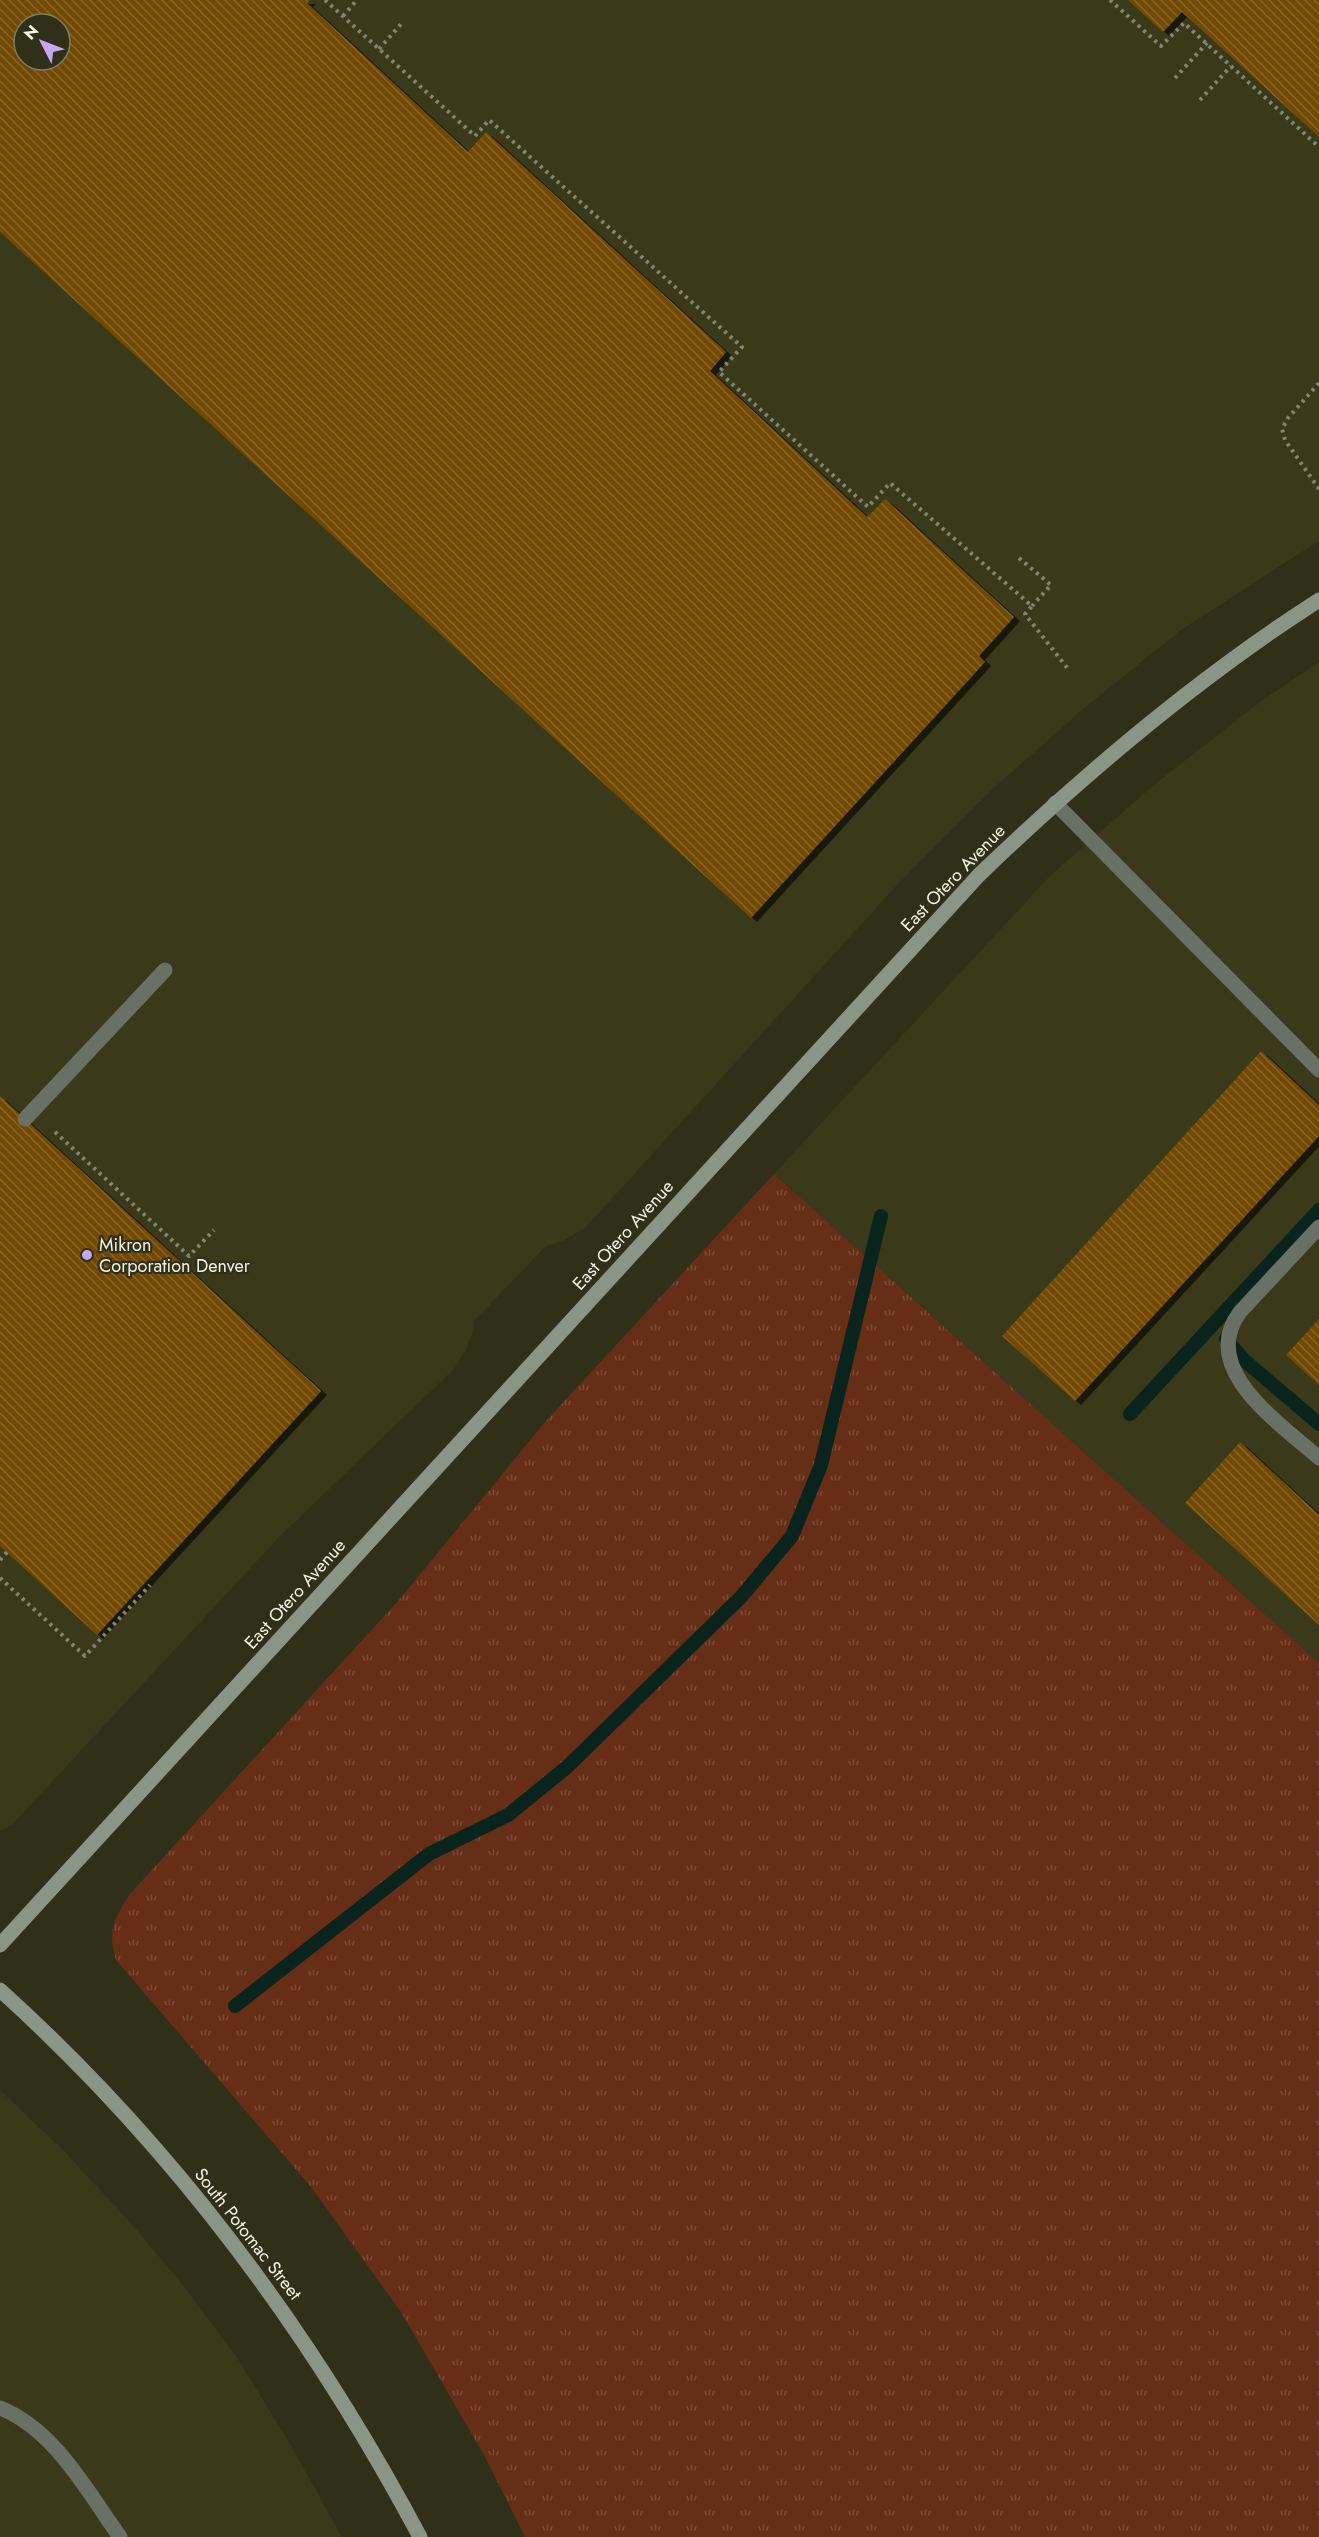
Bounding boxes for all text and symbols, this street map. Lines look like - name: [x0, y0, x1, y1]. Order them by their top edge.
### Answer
- north arrow: [12, 12, 72, 72]
- text: N: [18, 20, 44, 45]
- street label: East Otero Avenue: [895, 818, 1011, 938]
- street label: East Otero Avenue: [566, 1174, 680, 1296]
- place label: Mikron Corporation Denver: [99, 1232, 251, 1279]
- marker: Mikron Corporation Denver: [80, 1248, 94, 1262]
- street label: East Otero Avenue: [238, 1533, 352, 1655]
- street label: South Potomac Street: [188, 2162, 308, 2306]

